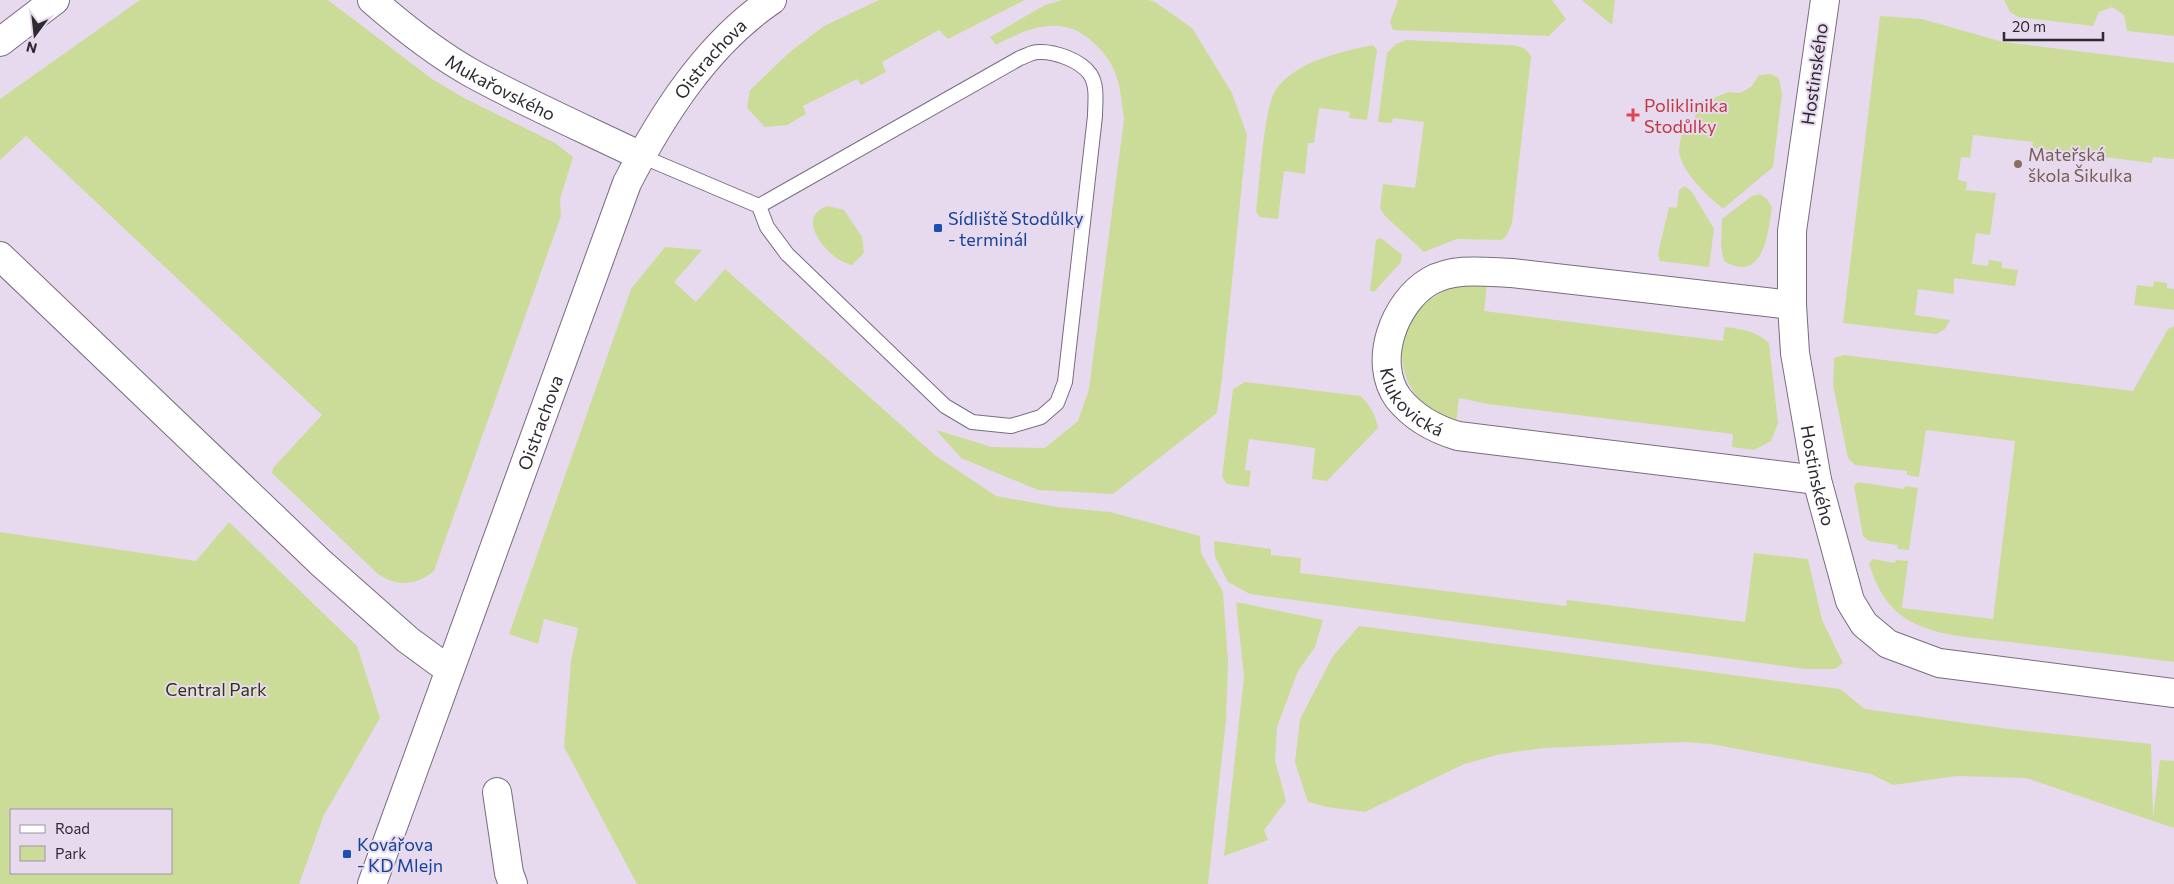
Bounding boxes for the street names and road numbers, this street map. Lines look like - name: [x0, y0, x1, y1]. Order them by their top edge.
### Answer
- street label: Oistrachova: [669, 14, 751, 103]
- street label: Hostinského: [1796, 22, 1832, 126]
- street label: Mukařovského: [442, 49, 559, 125]
- street label: Klukovická: [1376, 366, 1447, 441]
- street label: Oistrachova: [513, 372, 567, 473]
- street label: Hostinského: [1797, 423, 1840, 528]

